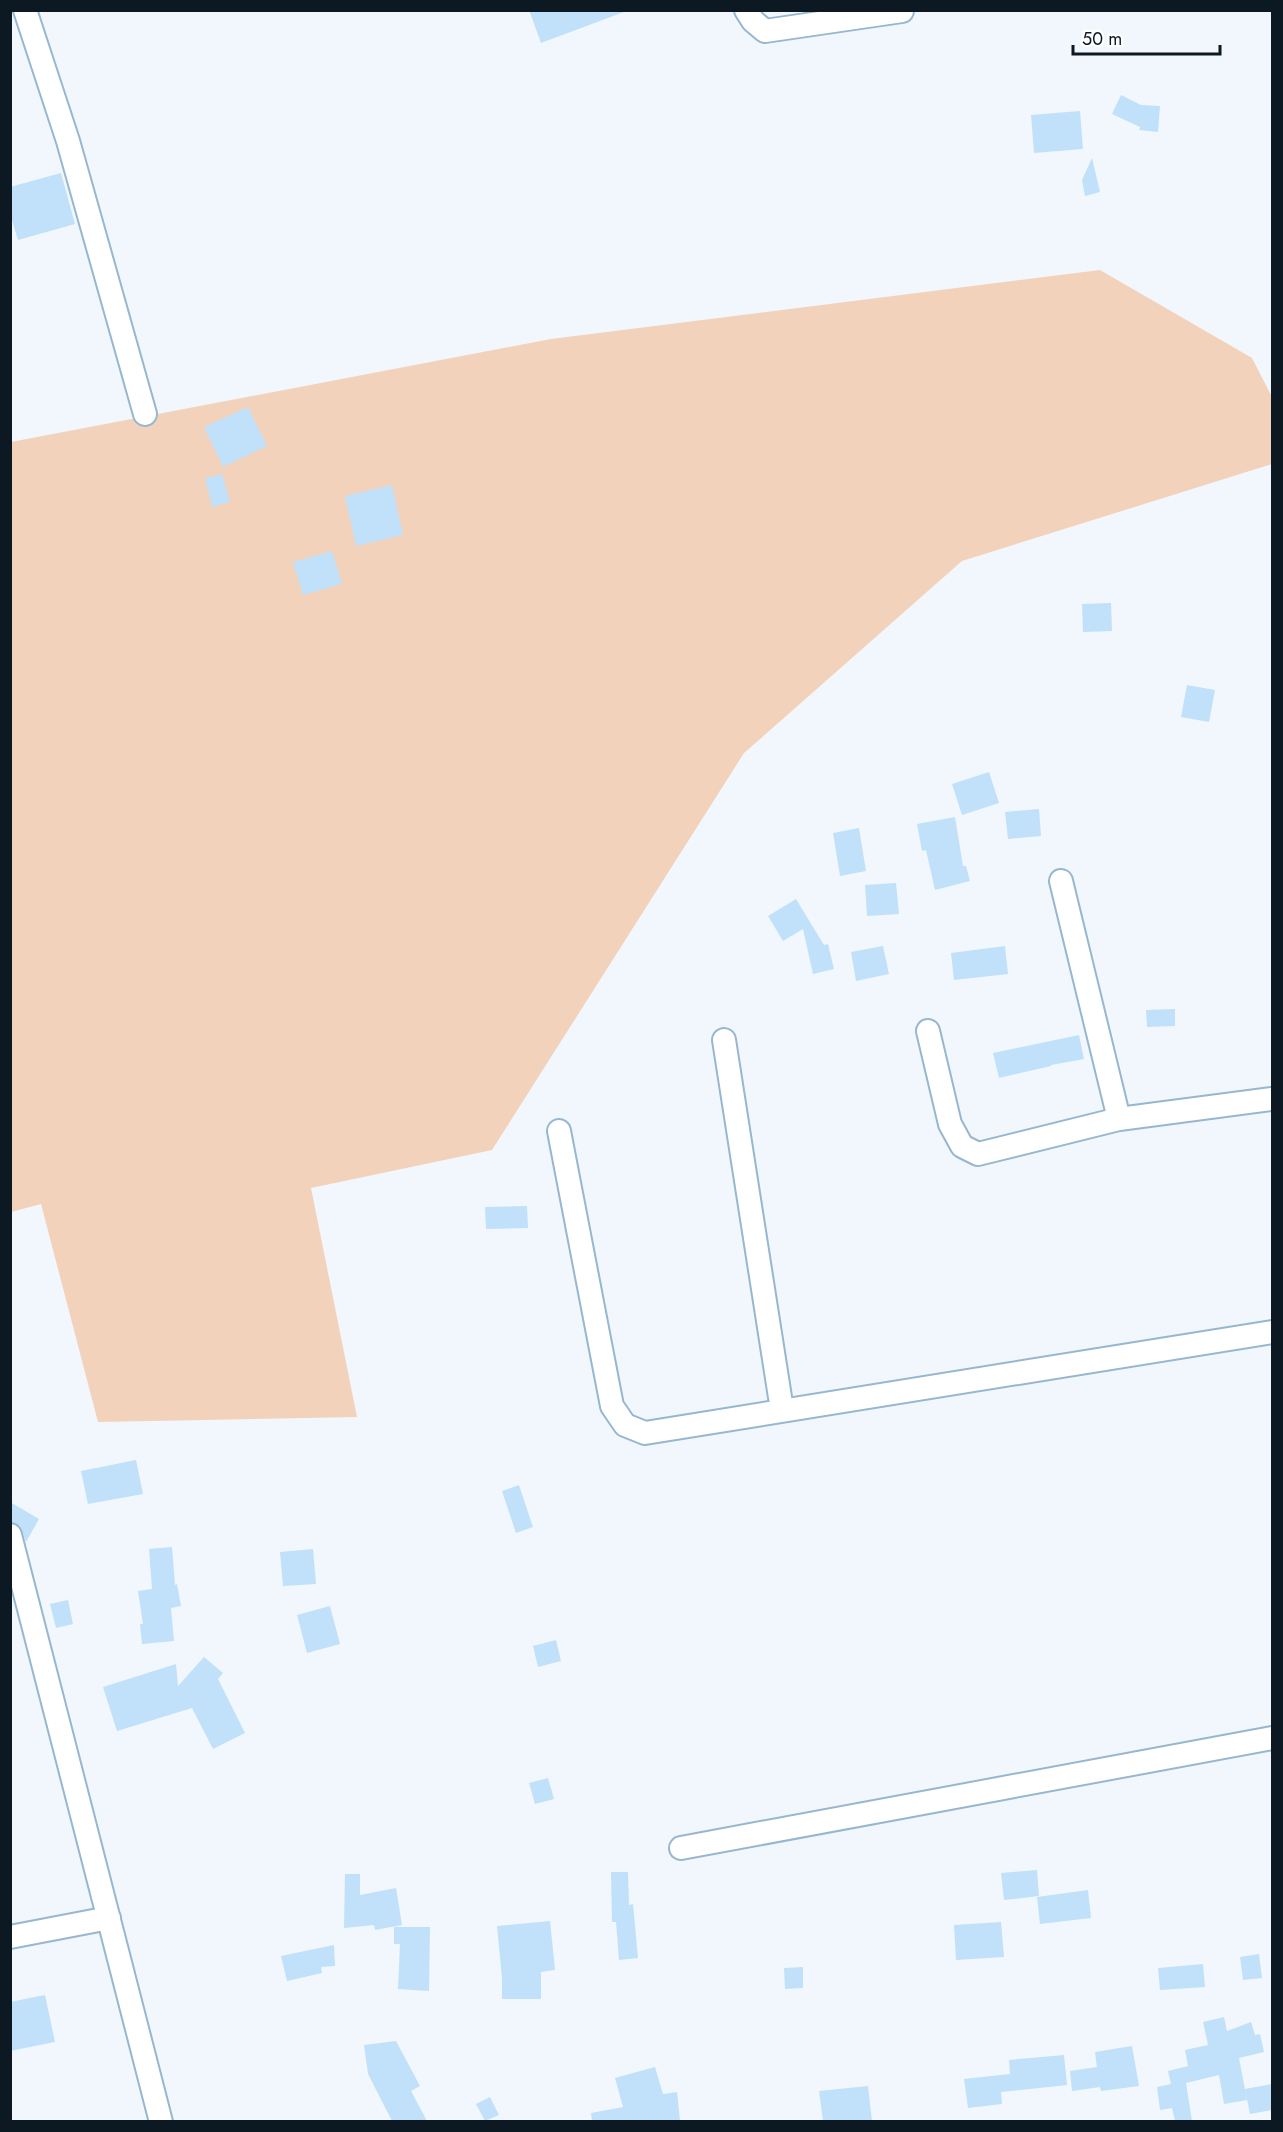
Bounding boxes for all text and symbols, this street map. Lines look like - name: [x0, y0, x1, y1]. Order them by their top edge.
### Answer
- scale bar: [1073, 18, 1220, 56]
- text: 50 m: [1082, 26, 1122, 52]

